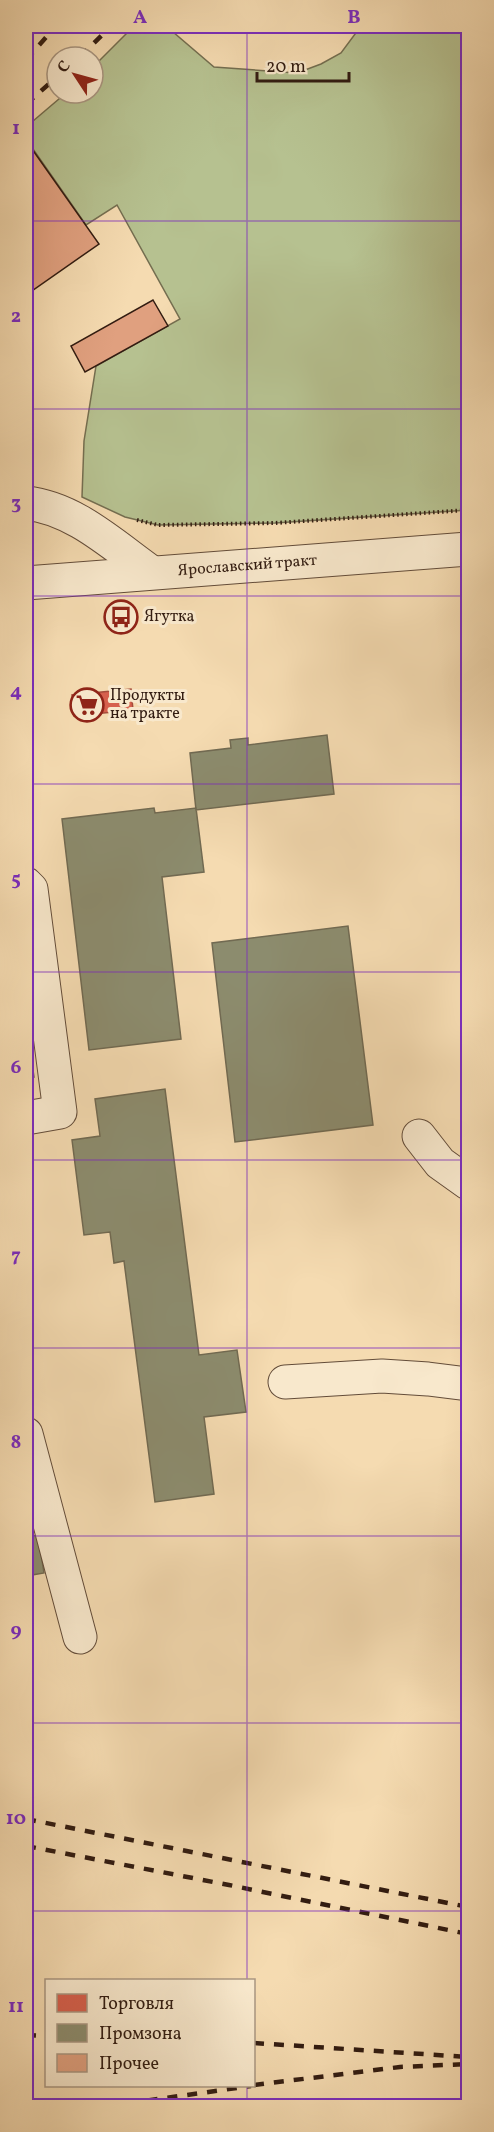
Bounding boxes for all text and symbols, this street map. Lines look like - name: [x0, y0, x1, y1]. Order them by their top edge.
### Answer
- text: A: [133, 4, 147, 32]
- text: B: [347, 4, 361, 32]
- north arrow: [45, 45, 105, 105]
- scale bar: [257, 45, 348, 83]
- text: 20 m: [266, 55, 306, 80]
- text: С: [53, 57, 76, 78]
- text: 1: [12, 115, 20, 143]
- text: 2: [11, 303, 21, 331]
- text: 3: [11, 490, 21, 518]
- street label: Ярославский тракт: [177, 550, 318, 582]
- bus stop icon: Ягутка: [103, 599, 139, 635]
- place label: Ягутка: [144, 606, 195, 628]
- text: 4: [10, 678, 22, 706]
- place label: Продукты на тракте: [110, 685, 185, 725]
- supermarket icon: Продукты на тракте: [69, 687, 105, 723]
- text: 5: [11, 866, 21, 894]
- text: 6: [11, 1054, 22, 1082]
- text: 7: [11, 1242, 21, 1270]
- text: 8: [11, 1429, 21, 1457]
- text: 9: [10, 1617, 22, 1645]
- text: 10: [6, 1805, 26, 1833]
- legend: [45, 1979, 255, 2087]
- text: Торговля: [99, 1992, 174, 2017]
- text: 11: [8, 1993, 24, 2021]
- text: Промзона: [99, 2022, 182, 2047]
- text: Прочее: [99, 2052, 159, 2077]

